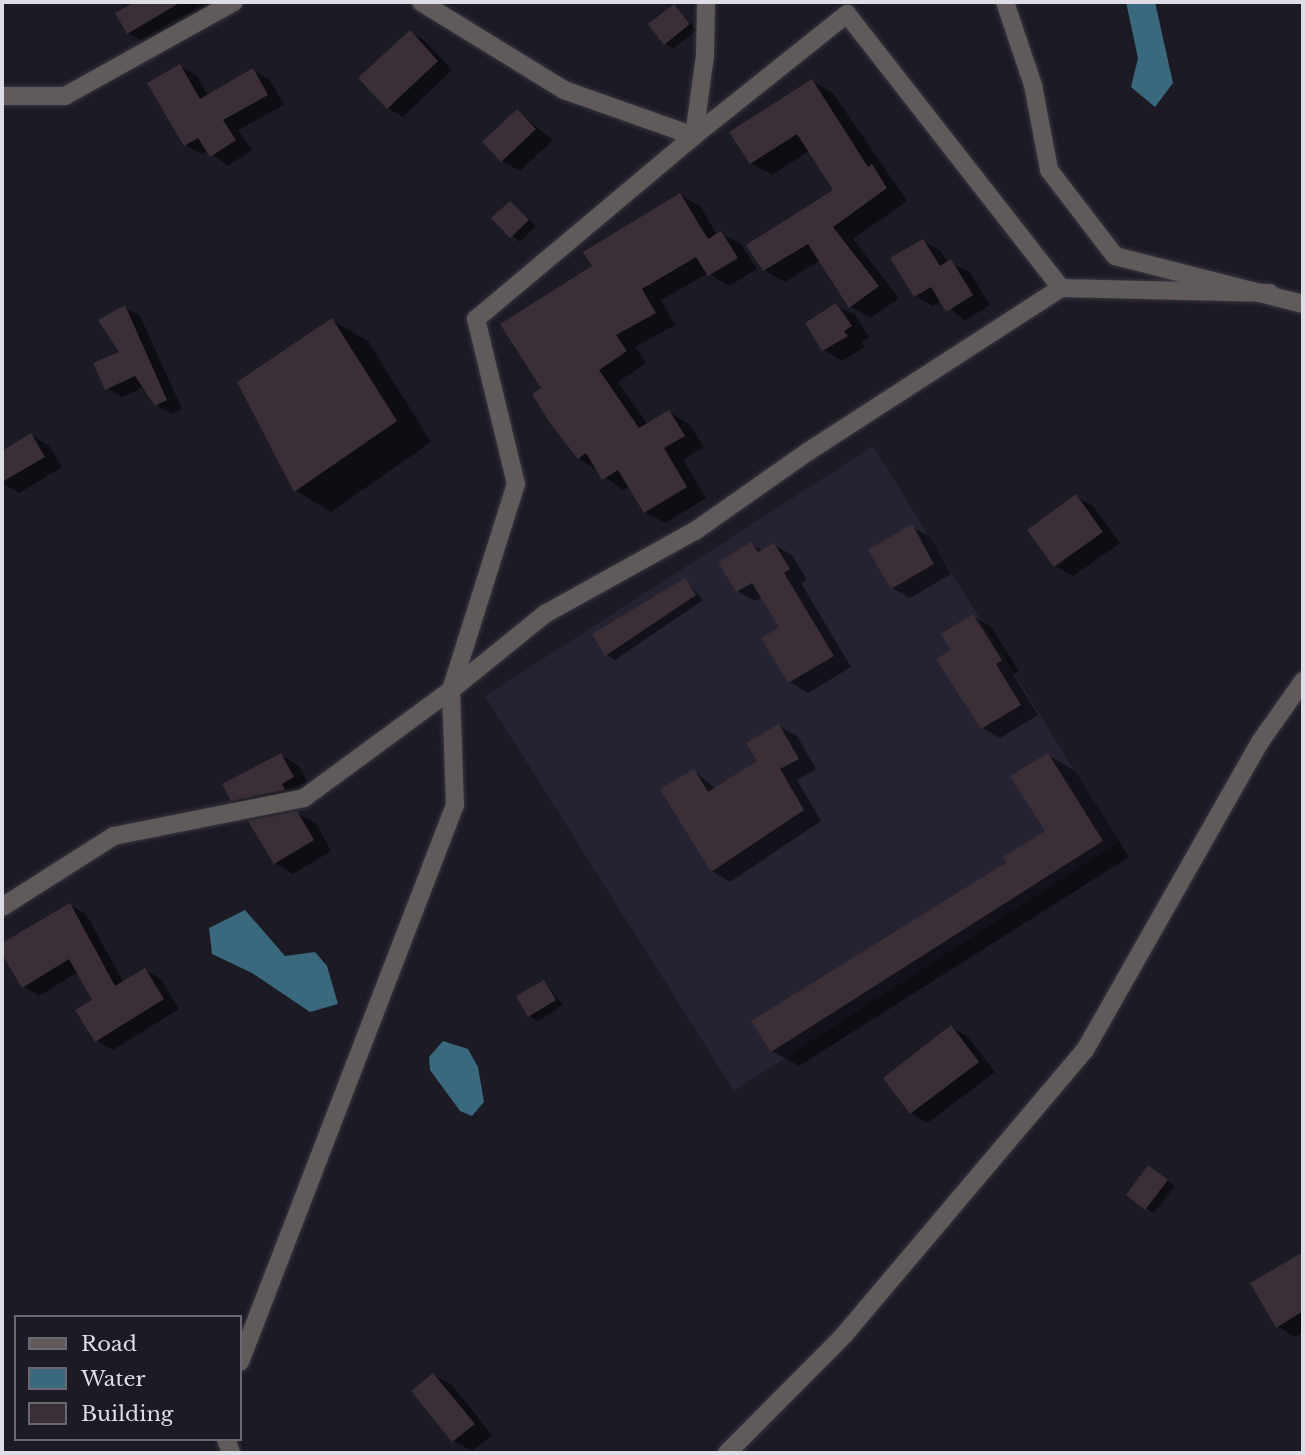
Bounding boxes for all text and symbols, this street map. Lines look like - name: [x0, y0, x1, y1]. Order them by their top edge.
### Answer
- legend: [14, 1315, 242, 1441]
- text: Road: [81, 1331, 137, 1357]
- text: Water: [81, 1366, 145, 1392]
- text: Building: [81, 1401, 173, 1427]

